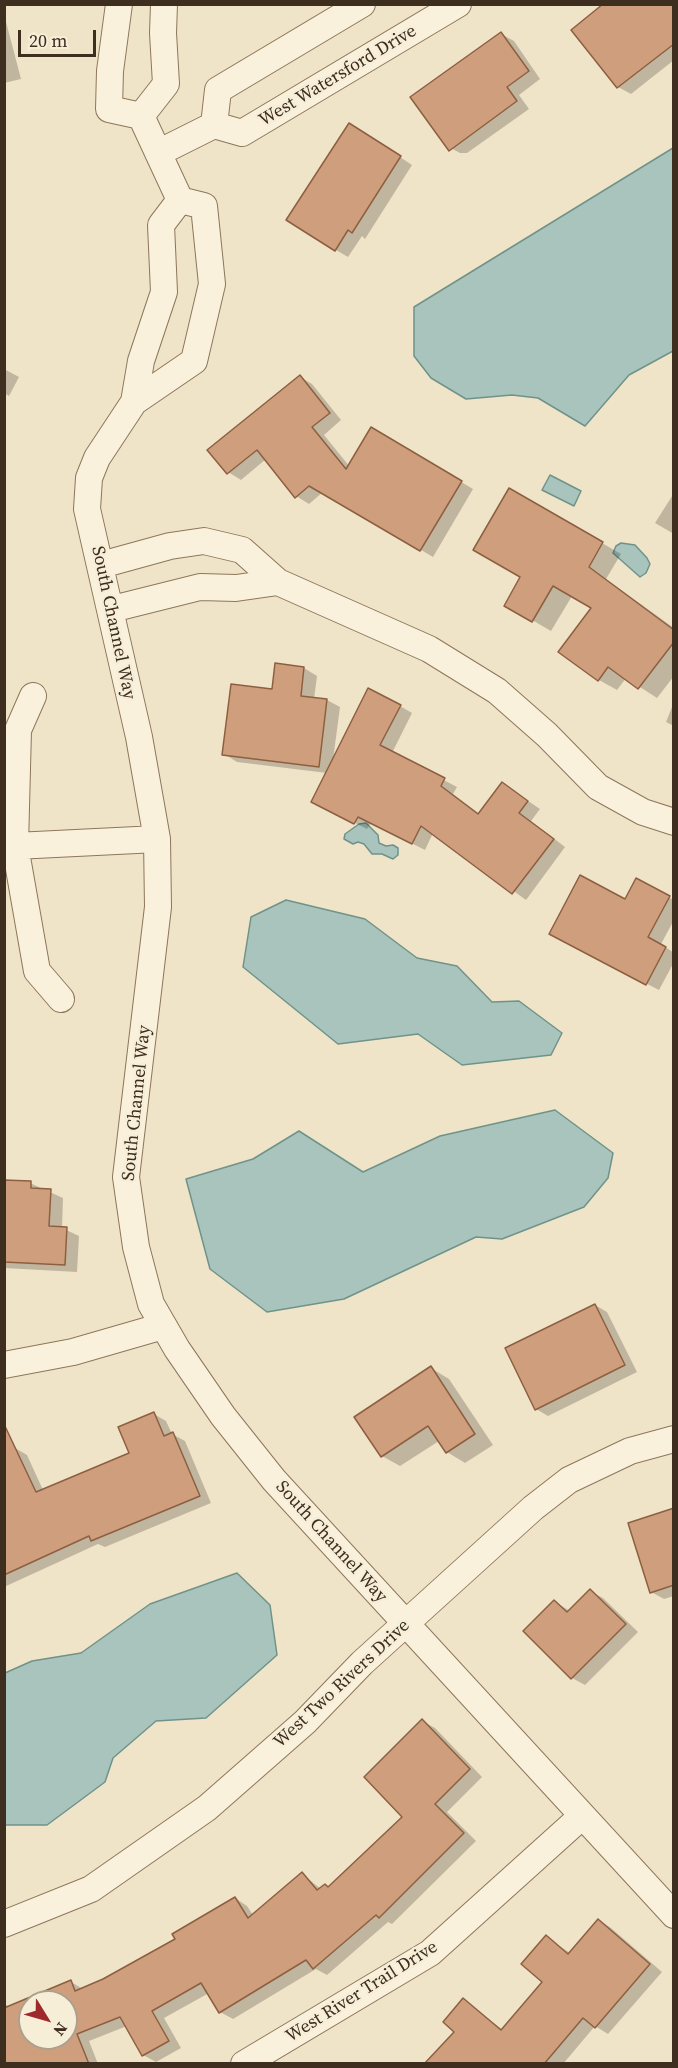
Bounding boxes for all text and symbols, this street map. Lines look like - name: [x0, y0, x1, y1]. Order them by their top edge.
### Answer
- scale bar: [21, 18, 99, 56]
- street label: West Watersford Drive: [255, 20, 421, 132]
- text: 20 m: [29, 28, 67, 53]
- street label: South Channel Way: [86, 544, 140, 702]
- street label: South Channel Way: [118, 1024, 156, 1182]
- street label: South Channel Way: [271, 1477, 391, 1607]
- street label: West Two Rivers Drive: [269, 1615, 415, 1753]
- street label: West River Trail Drive: [282, 1937, 442, 2047]
- north arrow: [18, 1990, 78, 2050]
- text: N: [48, 2018, 73, 2041]

